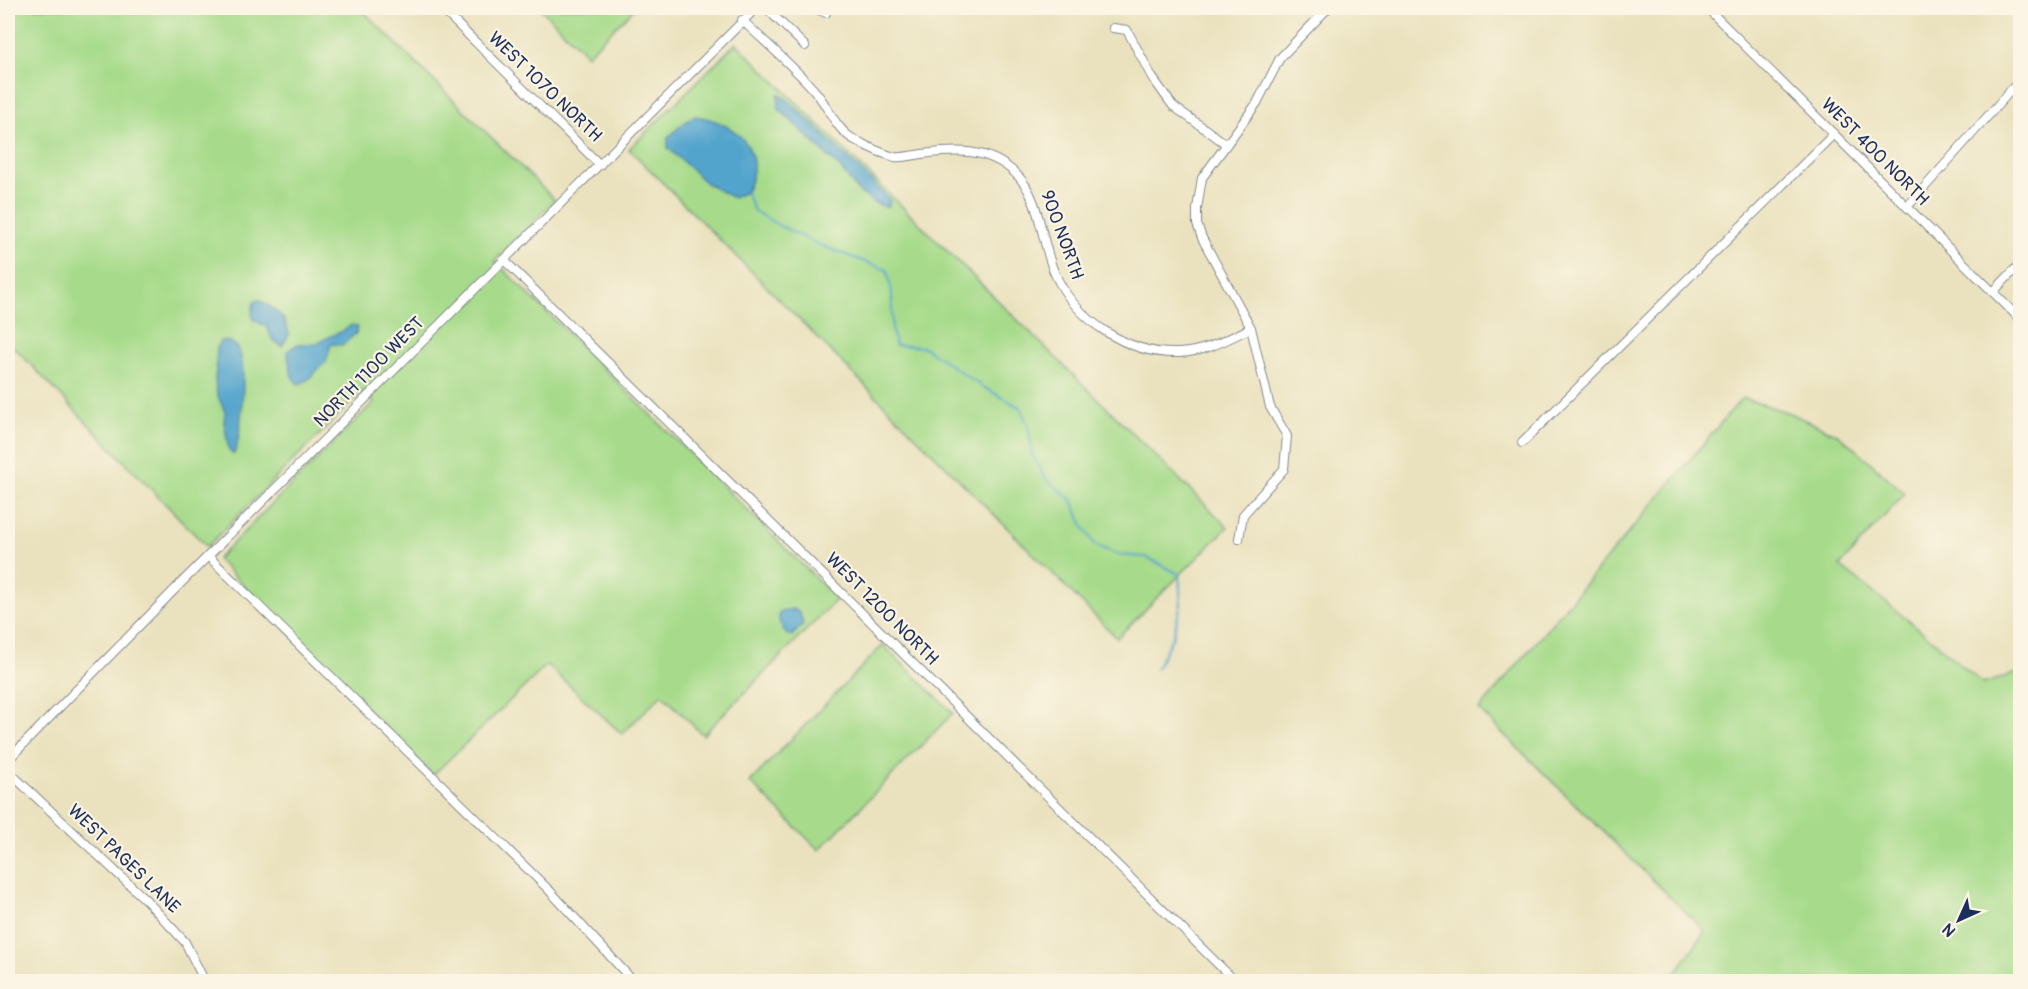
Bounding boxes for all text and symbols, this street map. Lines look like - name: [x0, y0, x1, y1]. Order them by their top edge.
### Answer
- street label: WEST 1070 NORTH: [483, 27, 607, 147]
- street label: WEST 400 NORTH: [1816, 93, 1934, 211]
- street label: 900 NORTH: [1035, 187, 1089, 283]
- street label: NORTH 1100 WEST: [309, 312, 429, 432]
- street label: WEST 1200 NORTH: [821, 548, 943, 670]
- street label: WEST PAGES LANE: [63, 799, 185, 919]
- north arrow: [1929, 890, 1989, 950]
- text: N: [1938, 919, 1960, 941]

